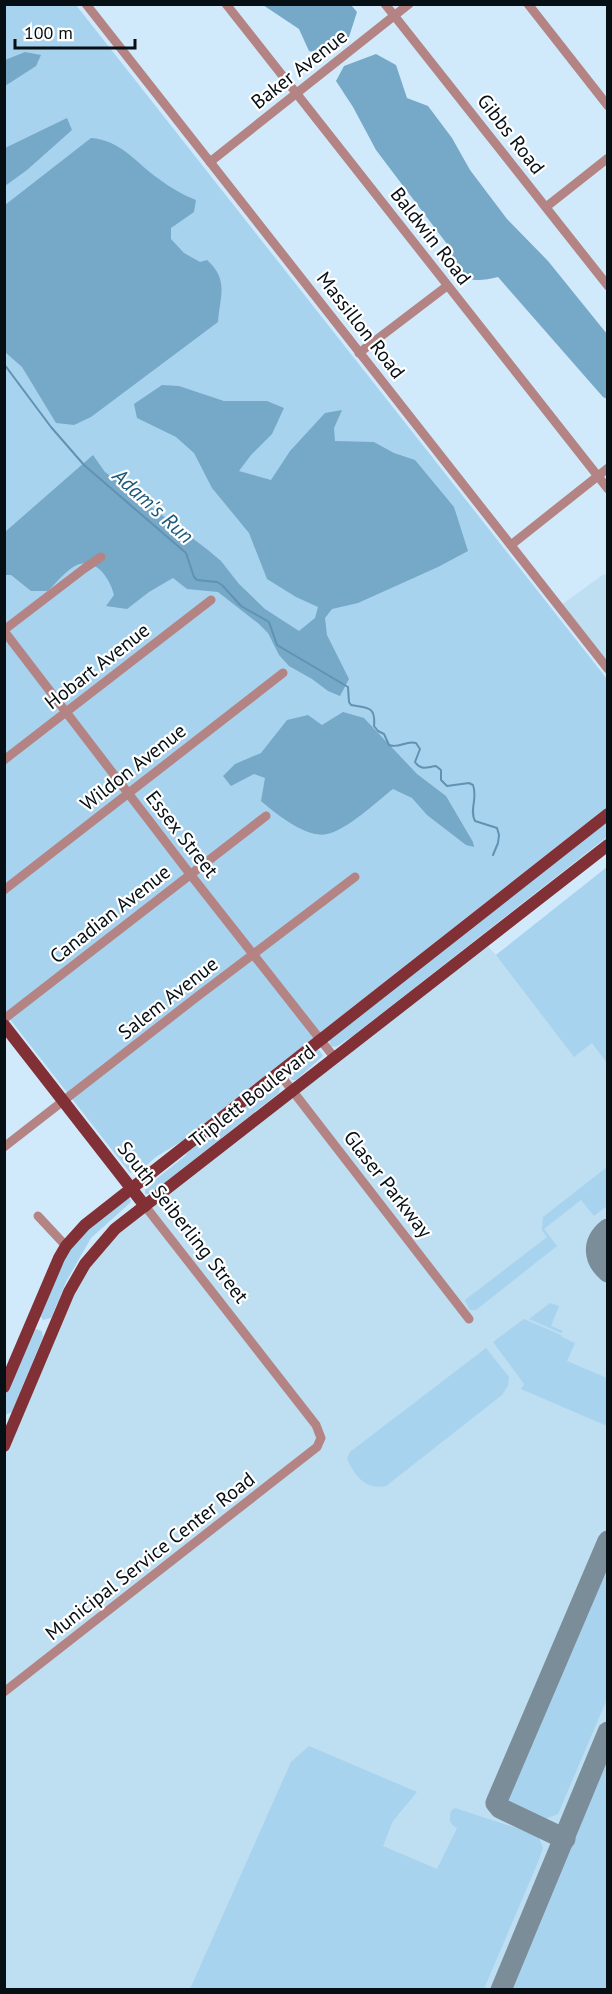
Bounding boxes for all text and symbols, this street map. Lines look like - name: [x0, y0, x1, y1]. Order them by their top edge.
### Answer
- scale bar: [15, 12, 135, 50]
- text: 100 m: [24, 21, 73, 44]
- street label: Baker Avenue: [246, 23, 352, 115]
- street label: Gibbs Road: [471, 88, 551, 180]
- street label: Baldwin Road: [385, 182, 477, 290]
- street label: Massillon Road: [311, 266, 411, 384]
- water label: Adam's Run: [106, 461, 200, 549]
- street label: Hobart Avenue: [39, 617, 155, 715]
- street label: Wildon Avenue: [75, 718, 191, 816]
- street label: Essex Street: [140, 785, 224, 883]
- street label: Canadian Avenue: [44, 859, 176, 969]
- street label: Salem Avenue: [113, 951, 223, 1045]
- street label: Triplett Boulevard: [184, 1039, 320, 1153]
- street label: Glaser Parkway: [338, 1125, 439, 1244]
- street label: South Seiberling Street: [112, 1136, 254, 1308]
- street label: Municipal Service Center Road: [40, 1466, 260, 1646]

